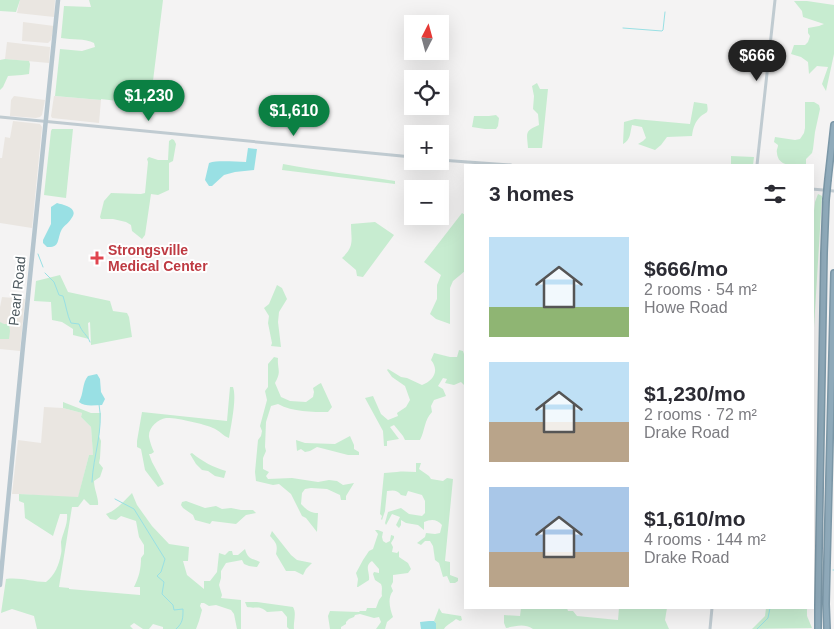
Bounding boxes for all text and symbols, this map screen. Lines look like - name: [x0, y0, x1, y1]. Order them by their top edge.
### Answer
- north arrow: [404, 15, 449, 60]
- map controls: [404, 15, 449, 225]
- pin: $666: [727, 39, 787, 82]
- text: $666: [739, 47, 775, 64]
- button: locate: [404, 70, 449, 115]
- pin: $1,230: [108, 80, 190, 122]
- text: $1,230: [125, 87, 173, 104]
- pin: $1,610: [253, 94, 335, 137]
- text: $1,610: [270, 102, 318, 119]
- button: +: [404, 125, 449, 170]
- button: −: [404, 180, 449, 225]
- icon: filters: [761, 180, 789, 208]
- text: 3 homes: [489, 182, 574, 205]
- place label: Strongsville Medical Center: [108, 242, 208, 274]
- marker: Strongsville Medical Center: [90, 251, 104, 265]
- street label: Pearl Road: [5, 255, 29, 327]
- icon: home: [529, 257, 589, 317]
- text: $666/mo: [644, 257, 728, 280]
- text: 2 rooms · 54 m²: [644, 281, 757, 298]
- text: Howe Road: [644, 299, 728, 316]
- icon: home: [529, 382, 589, 442]
- text: $1,230/mo: [644, 382, 746, 405]
- text: 2 rooms · 72 m²: [644, 406, 757, 423]
- text: Drake Road: [644, 424, 729, 441]
- icon: home: [529, 507, 589, 567]
- text: $1,610/mo: [644, 507, 746, 530]
- text: 4 rooms · 144 m²: [644, 531, 766, 548]
- text: Drake Road: [644, 549, 729, 566]

